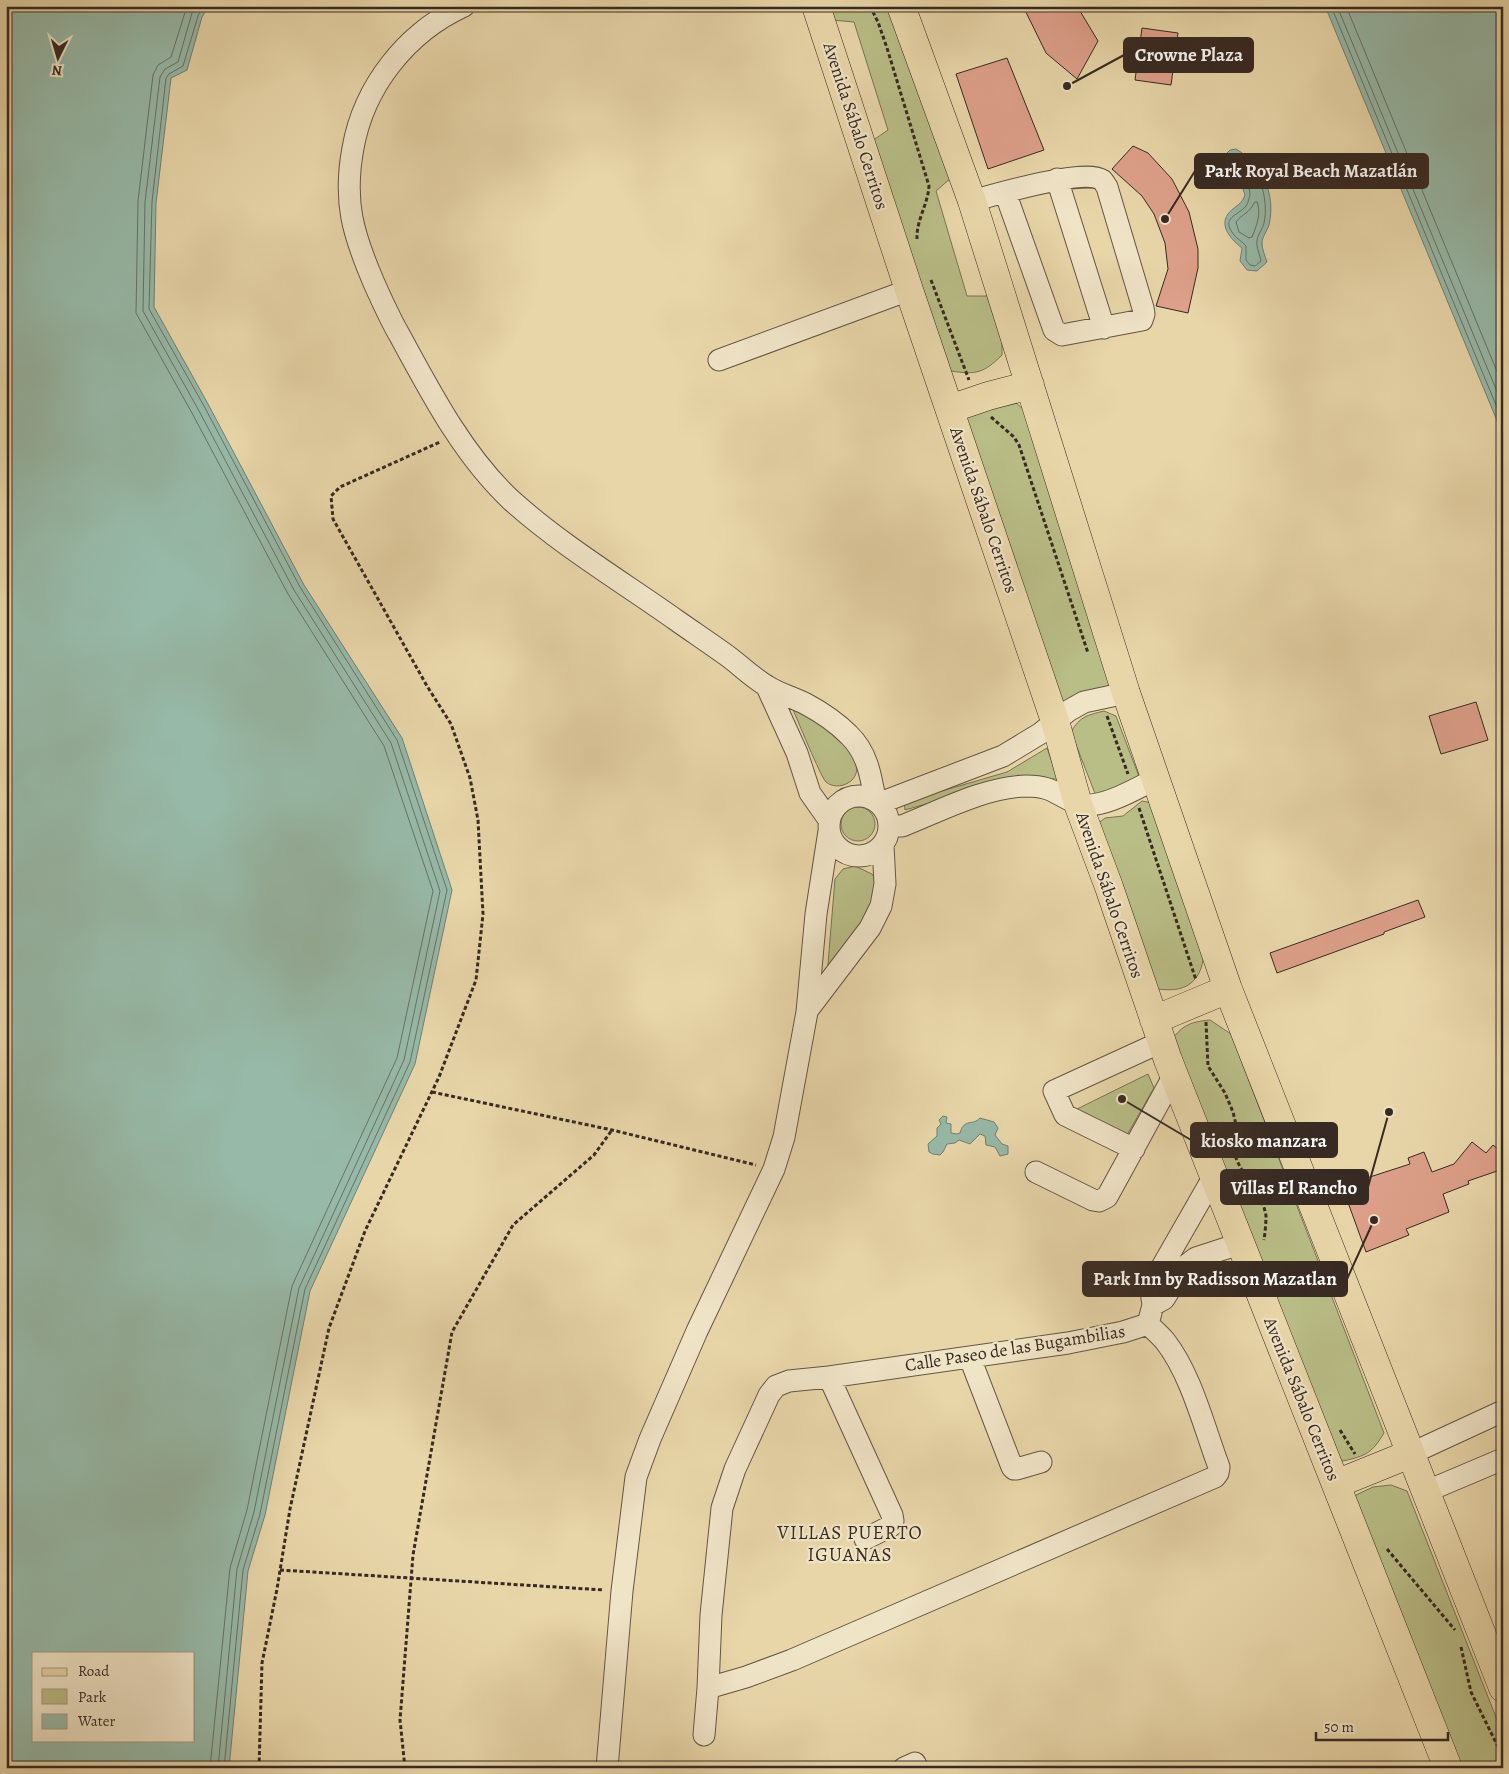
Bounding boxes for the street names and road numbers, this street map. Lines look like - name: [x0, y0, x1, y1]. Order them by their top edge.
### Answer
- street label: Avenida Sábalo Cerritos: [817, 38, 894, 213]
- street label: Avenida Sábalo Cerritos: [944, 423, 1024, 596]
- street label: Avenida Sábalo Cerritos: [1070, 808, 1150, 981]
- street label: Avenida Sábalo Cerritos: [1258, 1313, 1346, 1484]
- street label: Calle Paseo de las Bugambilias: [903, 1319, 1127, 1377]

